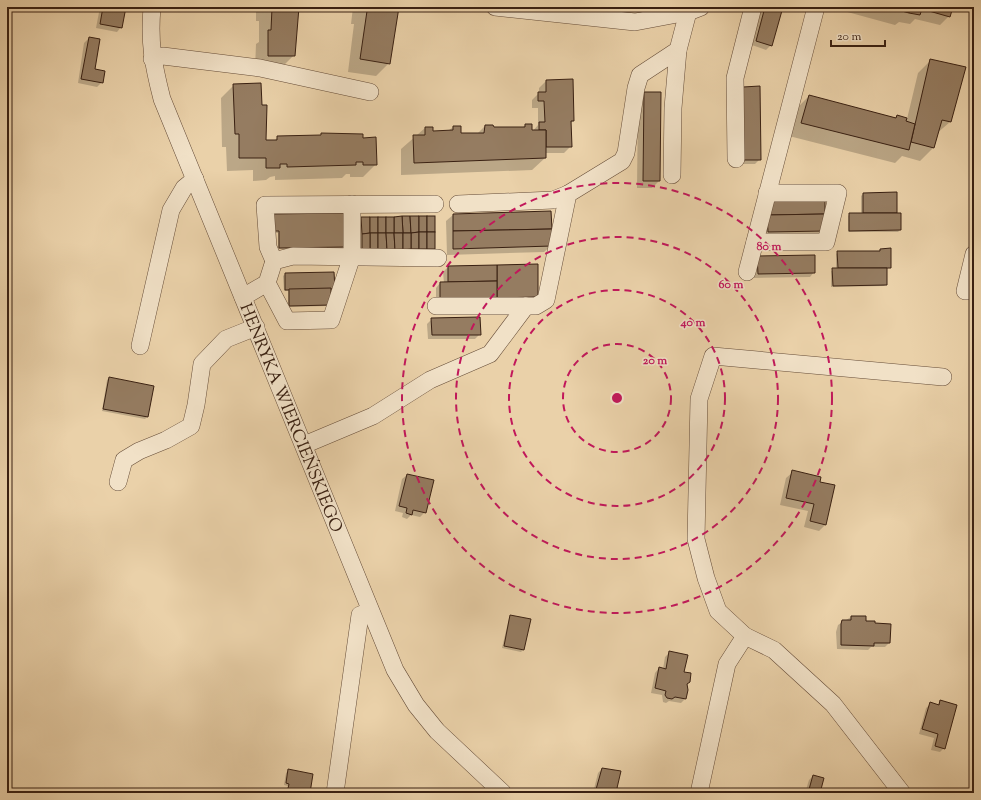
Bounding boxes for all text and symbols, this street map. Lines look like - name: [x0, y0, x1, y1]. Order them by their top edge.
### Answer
- scale bar: [831, 22, 885, 48]
- text: 20 m: [837, 28, 862, 46]
- text: 80 m: [757, 238, 781, 256]
- text: 60 m: [719, 276, 743, 294]
- street label: HENRYKA WIERCIEŃSKIEGO: [233, 300, 348, 536]
- text: 40 m: [680, 314, 705, 332]
- text: 20 m: [643, 352, 667, 370]
- centre of rings: [610, 391, 624, 405]

